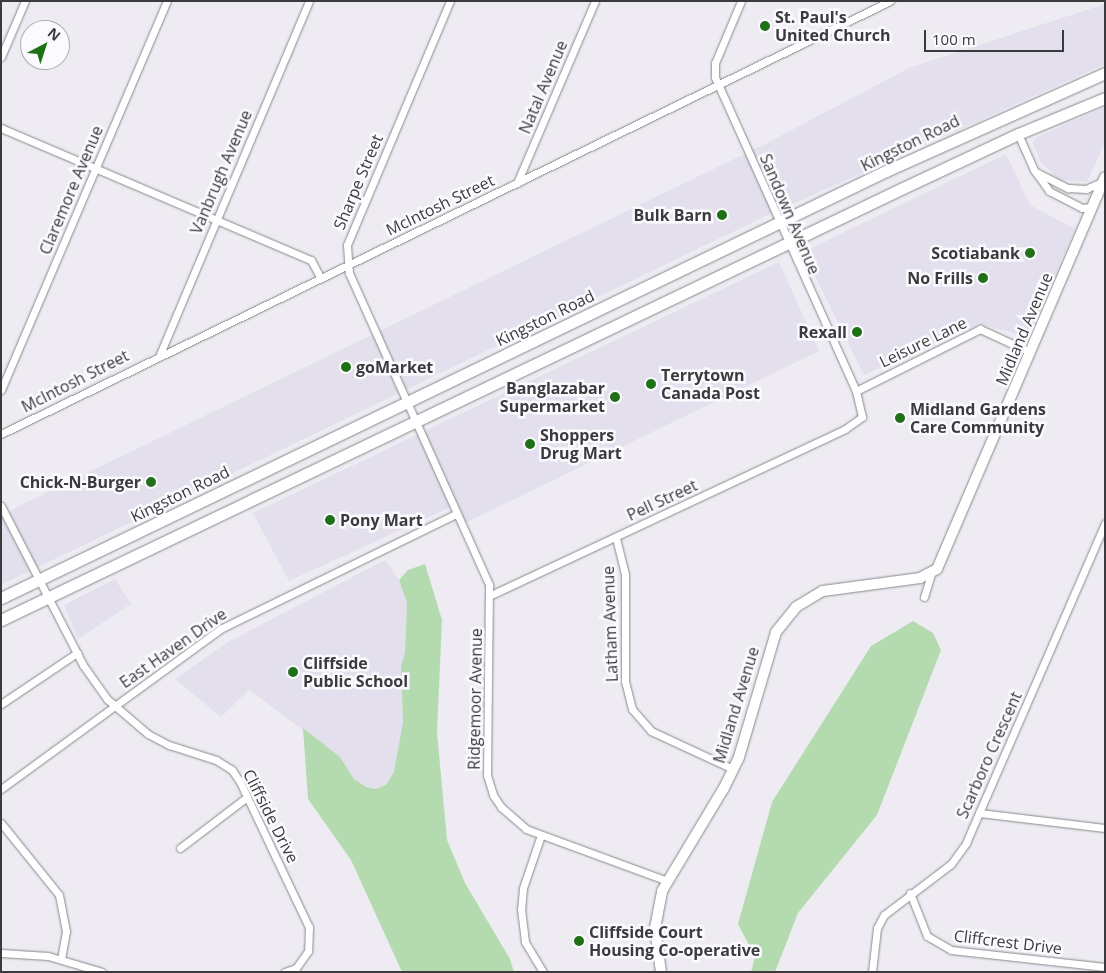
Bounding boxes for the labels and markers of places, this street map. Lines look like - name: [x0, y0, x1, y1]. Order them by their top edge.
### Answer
- place label: St. Paul's United Church: [775, 7, 890, 45]
- marker: St. Paul's United Church: [759, 20, 771, 32]
- place label: Bulk Barn: [634, 205, 712, 225]
- marker: Bulk Barn: [716, 209, 728, 221]
- place label: Scotiabank: [931, 243, 1020, 263]
- marker: Scotiabank: [1024, 247, 1036, 259]
- place label: No Frills: [907, 268, 973, 288]
- marker: No Frills: [977, 272, 989, 284]
- place label: Rexall: [798, 322, 847, 342]
- marker: Rexall: [851, 326, 863, 338]
- place label: goMarket: [356, 357, 433, 377]
- marker: goMarket: [340, 361, 352, 373]
- place label: Terrytown Canada Post: [661, 365, 760, 403]
- place label: Banglazabar Supermarket: [500, 378, 605, 416]
- marker: Terrytown Canada Post: [645, 378, 657, 390]
- marker: Banglazabar Supermarket: [609, 391, 621, 403]
- place label: Midland Gardens Care Community: [910, 399, 1046, 437]
- marker: Midland Gardens Care Community: [894, 412, 906, 424]
- place label: Shoppers Drug Mart: [540, 425, 622, 463]
- marker: Shoppers Drug Mart: [524, 438, 536, 450]
- place label: Chick-N-Burger: [20, 472, 141, 492]
- marker: Chick-N-Burger: [145, 476, 157, 488]
- place label: Pony Mart: [340, 510, 423, 530]
- marker: Pony Mart: [324, 514, 336, 526]
- place label: Cliffside Public School: [303, 653, 408, 691]
- marker: Cliffside Public School: [287, 666, 299, 678]
- place label: Cliffside Court Housing Co-operative: [589, 922, 760, 960]
- marker: Cliffside Court Housing Co-operative: [573, 935, 585, 947]

